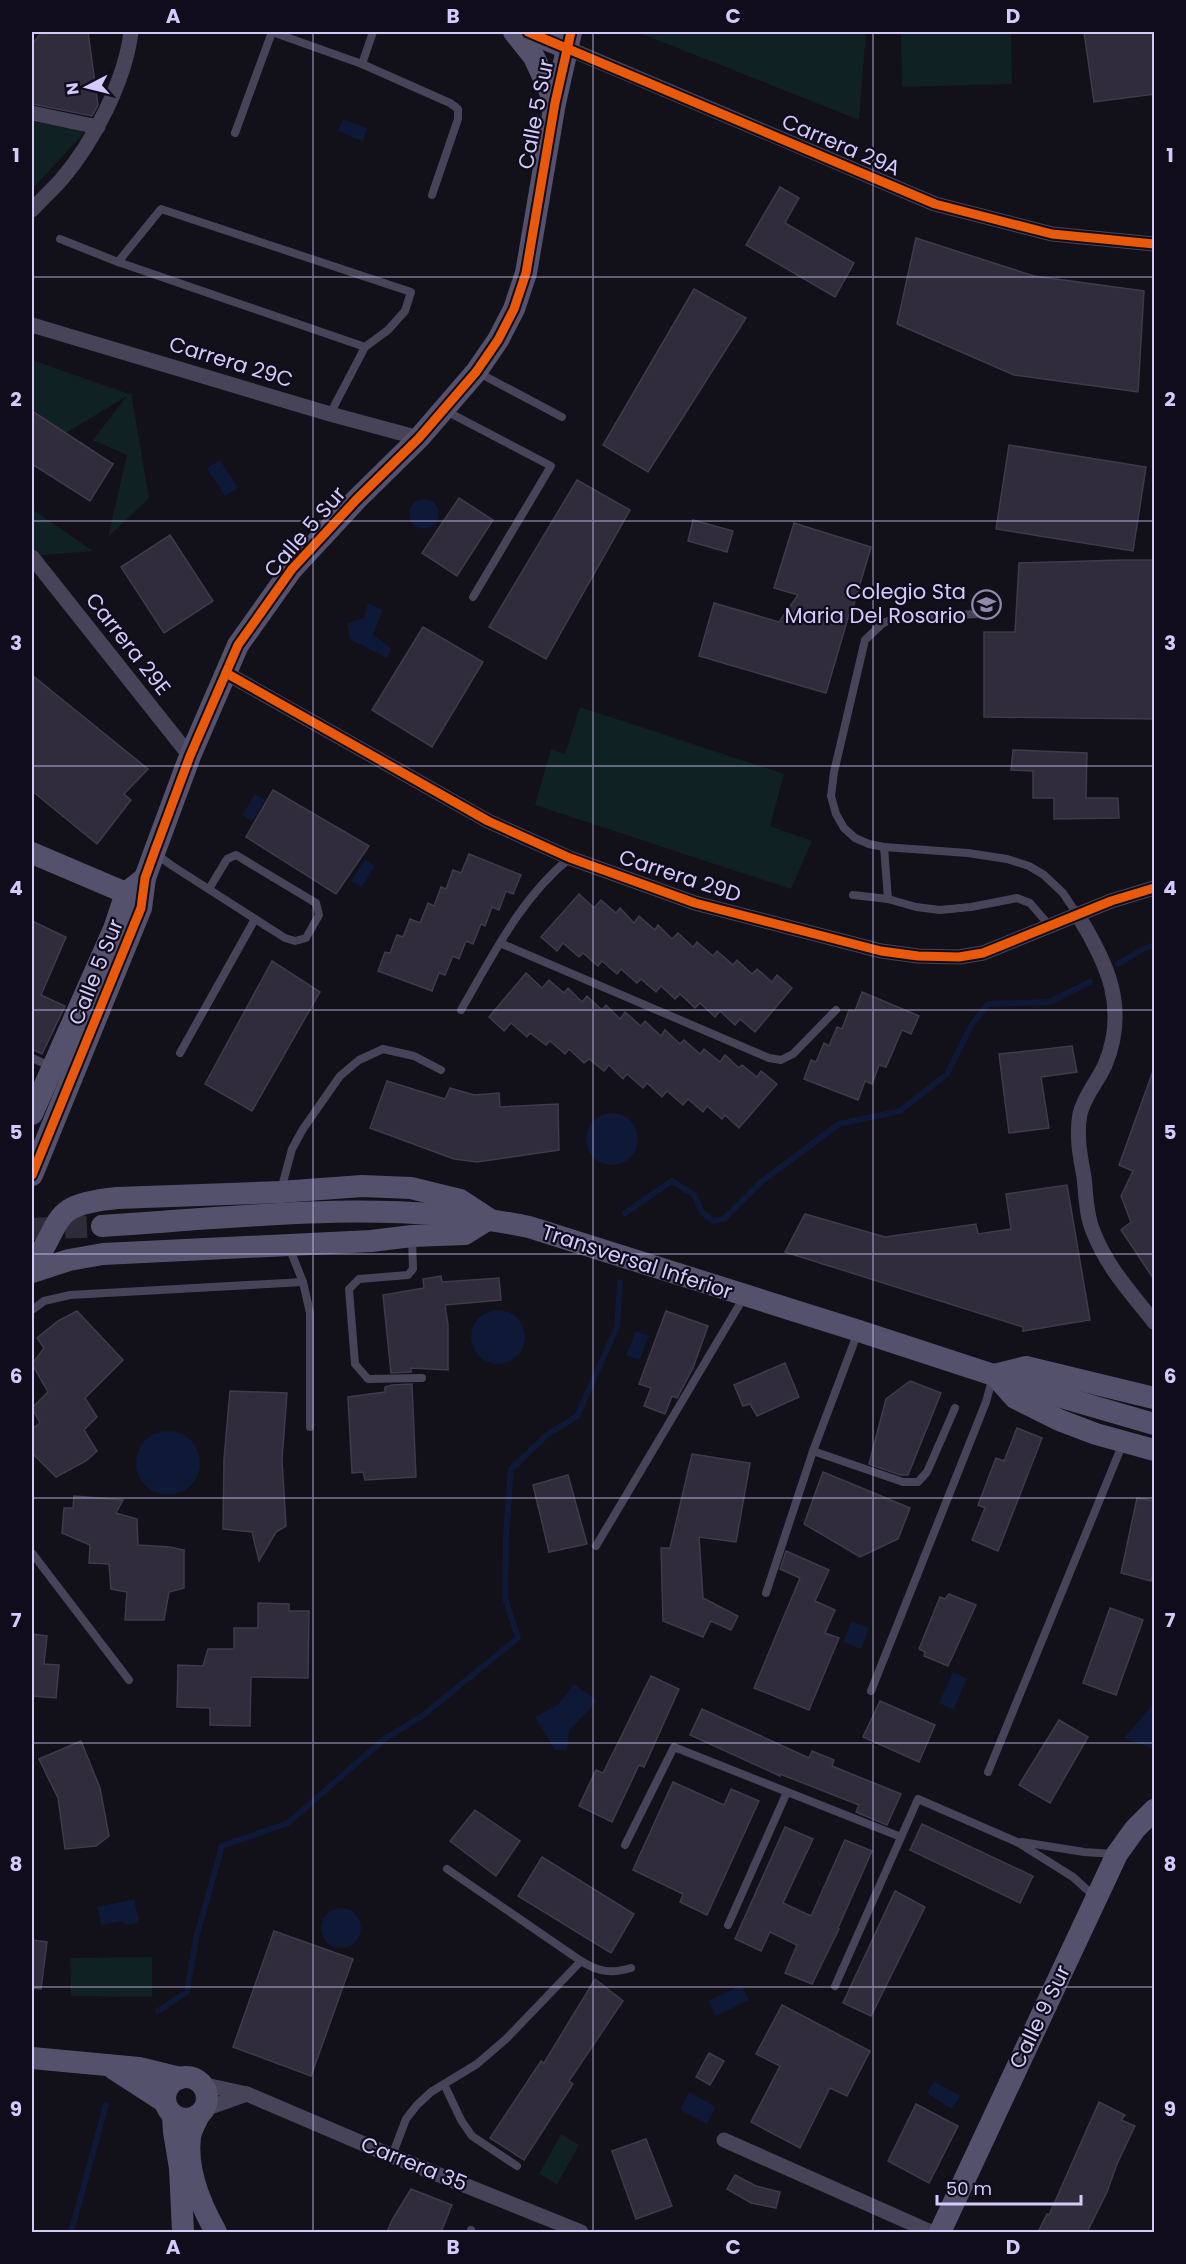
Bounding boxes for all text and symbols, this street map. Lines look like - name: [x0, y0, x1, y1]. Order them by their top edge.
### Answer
- text: A: [166, 2, 181, 30]
- text: B: [446, 2, 460, 30]
- text: C: [725, 2, 741, 30]
- text: D: [1006, 2, 1020, 30]
- street label: Calle 5 Sur: [511, 56, 560, 172]
- north arrow: [57, 57, 117, 117]
- text: N: [60, 81, 85, 96]
- street label: Carrera 29A: [777, 107, 905, 183]
- text: 1: [12, 141, 20, 169]
- text: 1: [1166, 141, 1174, 169]
- street label: Carrera 29C: [166, 329, 297, 394]
- text: 2: [10, 385, 22, 413]
- text: 2: [1164, 385, 1176, 413]
- street label: Calle 5 Sur: [257, 480, 352, 583]
- place label: Colegio Sta Maria Del Rosario: [784, 577, 966, 630]
- street label: Carrera 29E: [79, 586, 178, 701]
- school or university icon: Colegio Sta Maria Del Rosario: [971, 588, 1003, 620]
- text: 3: [10, 629, 22, 657]
- text: 3: [1164, 629, 1176, 657]
- street label: Carrera 29D: [615, 842, 745, 909]
- text: 4: [9, 874, 23, 902]
- text: 4: [1163, 874, 1177, 902]
- street label: Calle 5 Sur: [61, 914, 130, 1029]
- text: 5: [10, 1118, 23, 1146]
- text: 5: [1164, 1118, 1177, 1146]
- street label: Transversal Inferior: [538, 1217, 736, 1306]
- text: 6: [10, 1362, 22, 1390]
- text: 6: [1164, 1362, 1176, 1390]
- text: 7: [11, 1606, 22, 1634]
- text: 7: [1165, 1606, 1176, 1634]
- text: 8: [10, 1850, 22, 1878]
- text: 8: [1164, 1850, 1176, 1878]
- street label: Calle 9 Sur: [1002, 1960, 1077, 2073]
- text: 9: [10, 2095, 22, 2123]
- text: 9: [1164, 2095, 1176, 2123]
- street label: Carrera 35: [357, 2129, 472, 2198]
- scale bar: [937, 2168, 1081, 2206]
- text: 50 m: [946, 2176, 992, 2201]
- text: A: [166, 2233, 181, 2261]
- text: B: [446, 2233, 460, 2261]
- text: C: [725, 2233, 741, 2261]
- text: D: [1006, 2233, 1020, 2261]

